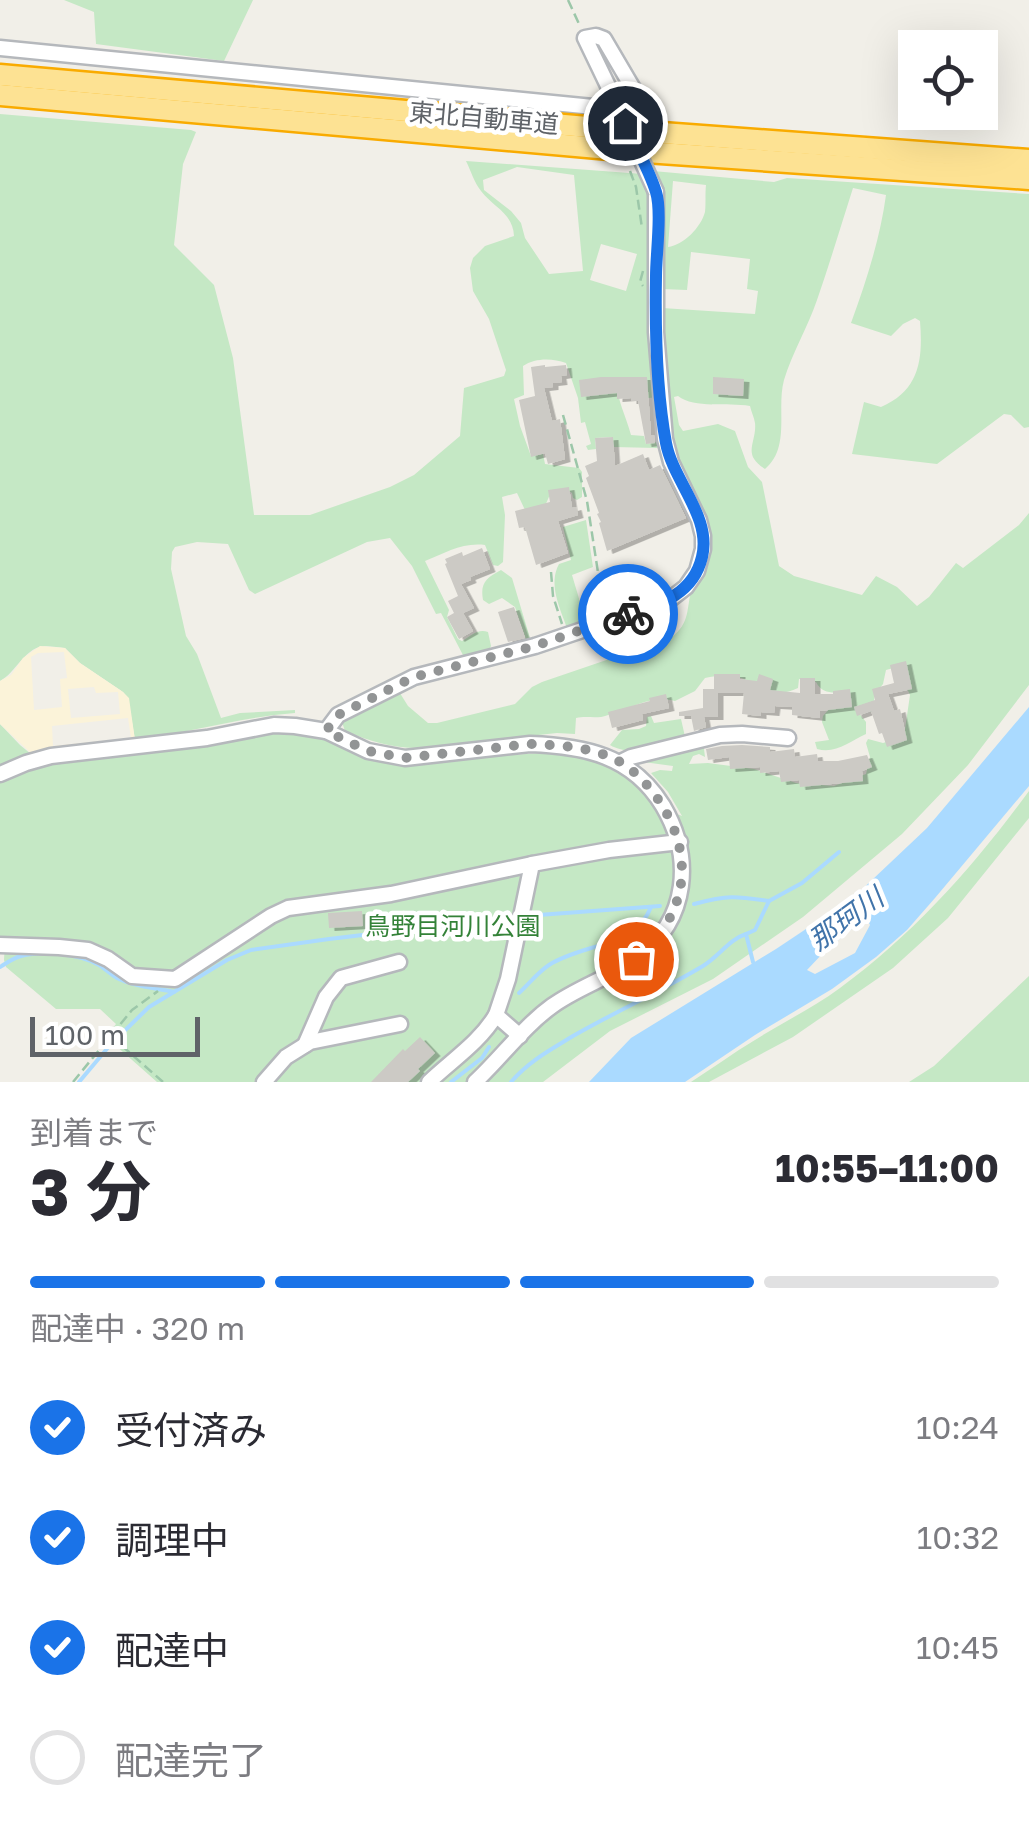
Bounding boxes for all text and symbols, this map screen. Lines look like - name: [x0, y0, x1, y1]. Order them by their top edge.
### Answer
- map controls: [898, 30, 998, 130]
- button: locate: [898, 30, 998, 130]
- pin: [583, 81, 668, 166]
- street label: 東北自動車道: [408, 96, 560, 139]
- icon: home: [598, 96, 653, 151]
- courier: [578, 564, 678, 664]
- icon: bike: [601, 587, 656, 642]
- water label: 那珂川: [802, 879, 892, 957]
- park label: 鳥野目河川公園: [365, 910, 541, 941]
- pin: [594, 917, 679, 1002]
- icon: bag: [609, 932, 664, 987]
- scale bar: [30, 1012, 200, 1056]
- text: 100 m: [45, 1018, 125, 1051]
- text: 到着まで: [30, 1113, 158, 1151]
- text: 10:55–11:00: [775, 1145, 999, 1190]
- text: 3 分: [30, 1151, 151, 1229]
- text: 配達中 · 320 m: [30, 1309, 245, 1347]
- icon: check: [30, 1400, 85, 1455]
- text: 受付済み: [115, 1407, 267, 1452]
- text: 10:24: [916, 1408, 999, 1446]
- icon: check: [30, 1510, 85, 1565]
- text: 調理中: [115, 1517, 229, 1562]
- text: 10:32: [917, 1518, 999, 1556]
- icon: check: [30, 1620, 85, 1675]
- text: 配達中: [115, 1627, 229, 1672]
- text: 10:45: [916, 1628, 999, 1666]
- text: 配達完了: [115, 1737, 267, 1782]

